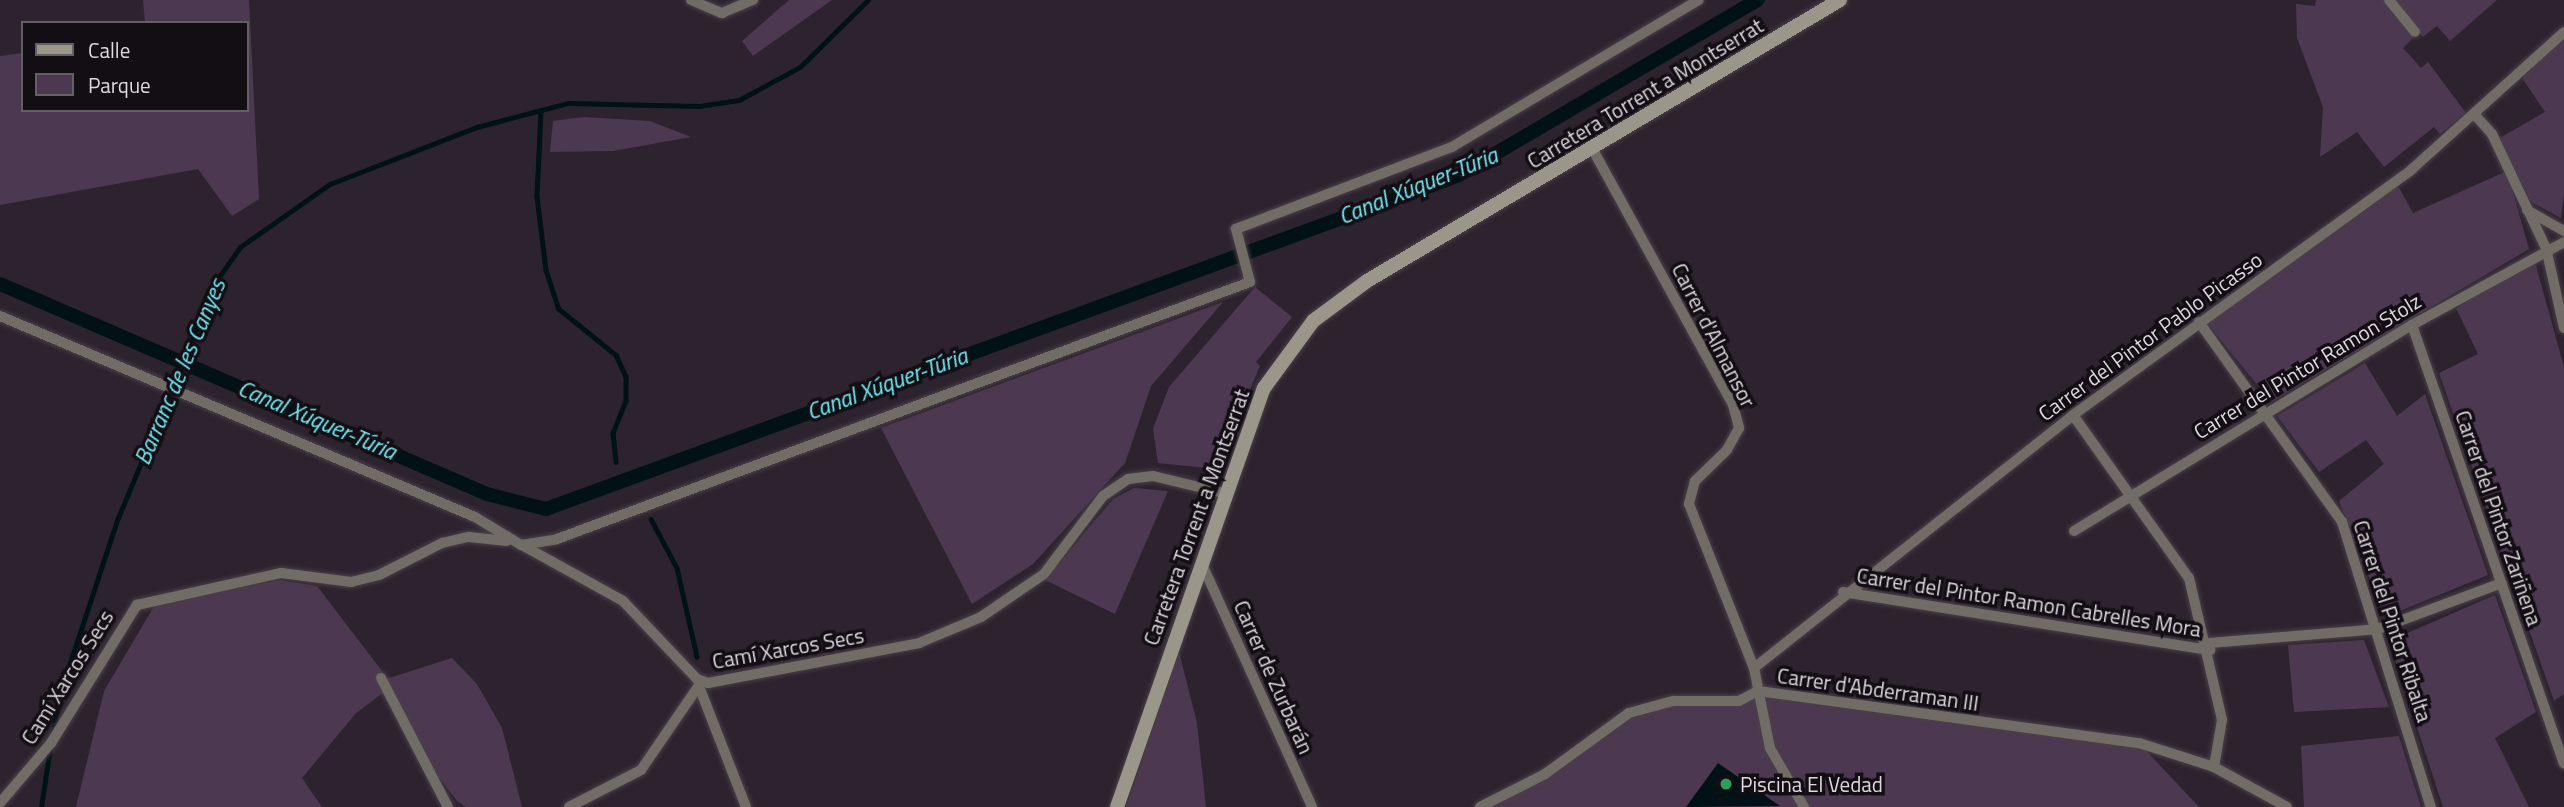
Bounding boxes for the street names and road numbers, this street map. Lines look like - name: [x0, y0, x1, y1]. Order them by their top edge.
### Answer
- street label: Carretera Torrent a Montserrat: [1522, 12, 1768, 174]
- street label: Carrer del Pintor Pablo Picasso: [2033, 246, 2267, 426]
- street label: Carrer d'Almansor: [1667, 259, 1761, 411]
- street label: Carrer del Pintor Ramon Stolz: [2189, 288, 2425, 444]
- street label: Carretera Torrent a Montserrat: [1138, 386, 1254, 648]
- street label: Carrer del Pintor Zariñena: [2450, 407, 2548, 629]
- street label: Carrer del Pintor Ribalta: [2349, 517, 2437, 725]
- street label: Carrer del Pintor Ramon Cabrelles Mora: [1855, 562, 2203, 642]
- street label: Carrer de Zurbarán: [1229, 596, 1319, 758]
- street label: Camí Xarcos Secs: [16, 605, 118, 749]
- street label: Camí Xarcos Secs: [710, 622, 866, 674]
- street label: Carrer d'Abderraman III: [1776, 662, 1980, 716]

